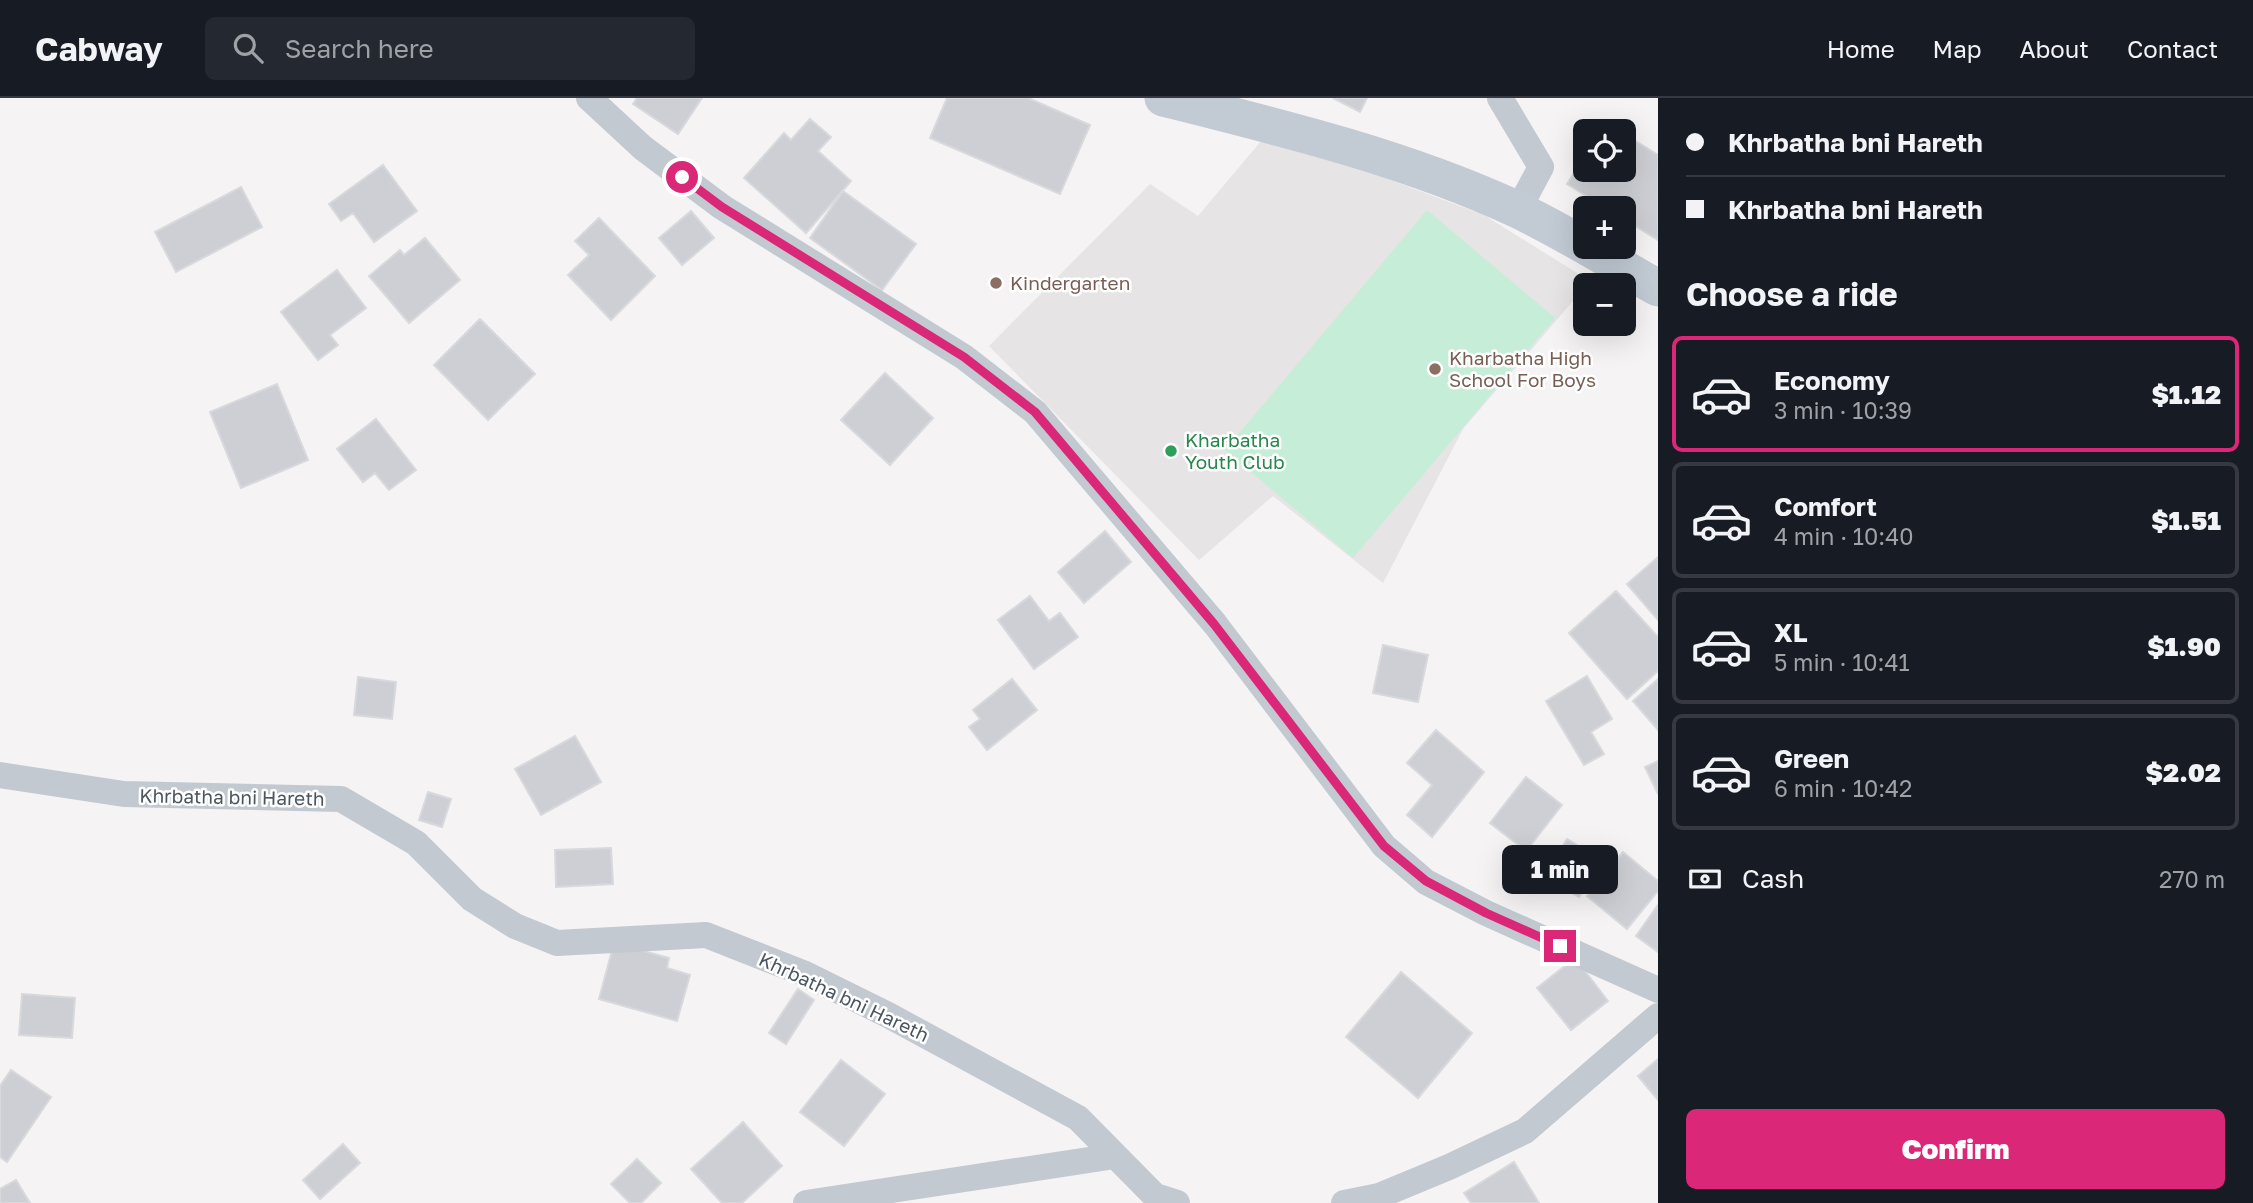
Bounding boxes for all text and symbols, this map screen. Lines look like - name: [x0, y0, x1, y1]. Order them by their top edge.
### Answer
- search box: [205, 17, 695, 80]
- text: Cabway: [35, 29, 163, 68]
- icon: search: [229, 29, 267, 67]
- text: Search here: [285, 33, 434, 64]
- text: Home: [1827, 34, 1895, 63]
- text: Map: [1933, 34, 1982, 63]
- text: About: [2020, 34, 2089, 63]
- text: Contact: [2127, 34, 2218, 63]
- map controls: [1573, 119, 1636, 336]
- button: locate: [1573, 119, 1636, 182]
- text: Khrbatha bni Hareth: [1728, 127, 1983, 158]
- route start: [666, 161, 698, 193]
- text: Khrbatha bni Hareth: [1728, 194, 1983, 225]
- button: +: [1573, 196, 1636, 259]
- place label: Kindergarten: [1010, 271, 1130, 294]
- button: −: [1573, 273, 1636, 336]
- marker: Kindergarten: [988, 275, 1004, 291]
- text: Choose a ride: [1686, 275, 1898, 313]
- place label: Kharbatha High School For Boys: [1449, 346, 1596, 391]
- marker: Kharbatha High School For Boys: [1427, 361, 1443, 377]
- icon: car: [1690, 363, 1753, 426]
- text: Economy: [1774, 365, 1890, 396]
- text: $1.12: [2151, 379, 2221, 410]
- text: 3 min · 10:39: [1774, 396, 1912, 424]
- place label: Kharbatha Youth Club: [1185, 428, 1285, 473]
- marker: Kharbatha Youth Club: [1163, 443, 1179, 459]
- icon: car: [1690, 489, 1753, 552]
- text: Comfort: [1774, 491, 1877, 522]
- text: $1.51: [2151, 505, 2221, 536]
- text: 4 min · 10:40: [1774, 522, 1913, 550]
- icon: car: [1690, 615, 1753, 678]
- text: XL: [1774, 617, 1808, 648]
- text: $1.90: [2147, 631, 2221, 662]
- text: 5 min · 10:41: [1774, 648, 1910, 676]
- icon: car: [1690, 741, 1753, 804]
- text: Green: [1774, 743, 1849, 774]
- text: $2.02: [2146, 757, 2221, 788]
- text: 6 min · 10:42: [1774, 774, 1912, 802]
- street label: Khrbatha bni Hareth: [139, 783, 325, 810]
- callout: 1 min: [1502, 844, 1618, 894]
- text: 1 min: [1531, 855, 1589, 883]
- icon: cash: [1686, 860, 1724, 898]
- text: Cash: [1742, 863, 1804, 894]
- text: 270 m: [2159, 865, 2225, 893]
- route end: [1544, 930, 1576, 962]
- street label: Khrbatha bni Hareth: [755, 947, 933, 1046]
- button: Confirm: [1686, 1109, 2225, 1189]

